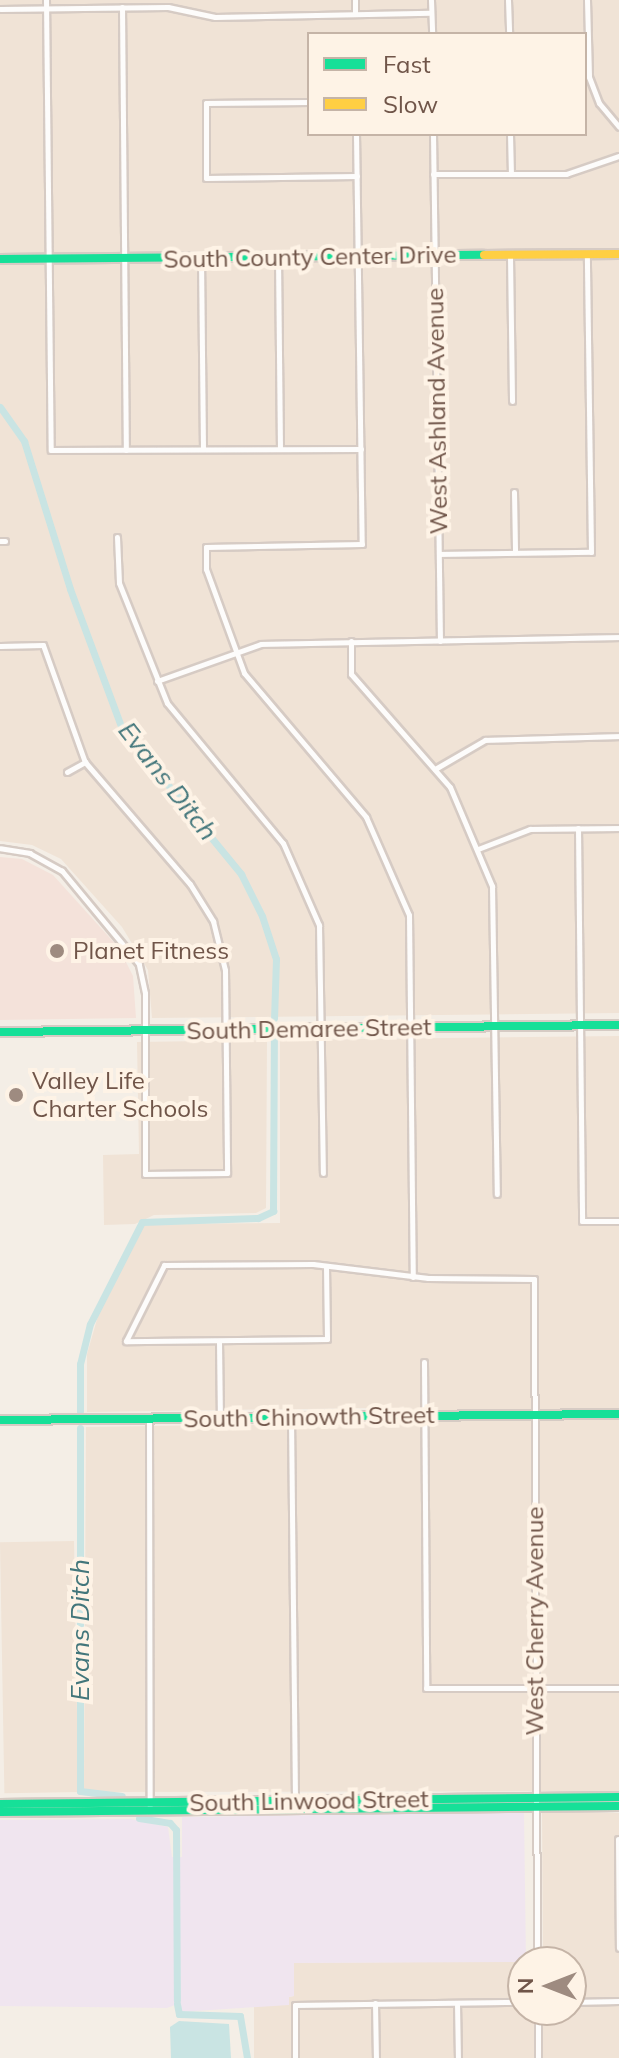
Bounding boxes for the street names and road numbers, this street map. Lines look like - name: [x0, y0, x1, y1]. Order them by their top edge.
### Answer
- street label: South County Center Drive: [163, 240, 457, 274]
- street label: West Ashland Avenue: [420, 287, 454, 535]
- street label: South Demaree Street: [186, 1012, 432, 1046]
- street label: South Chinowth Street: [183, 1400, 435, 1434]
- street label: West Cherry Avenue: [521, 1506, 549, 1736]
- street label: South Linwood Street: [189, 1785, 429, 1817]

